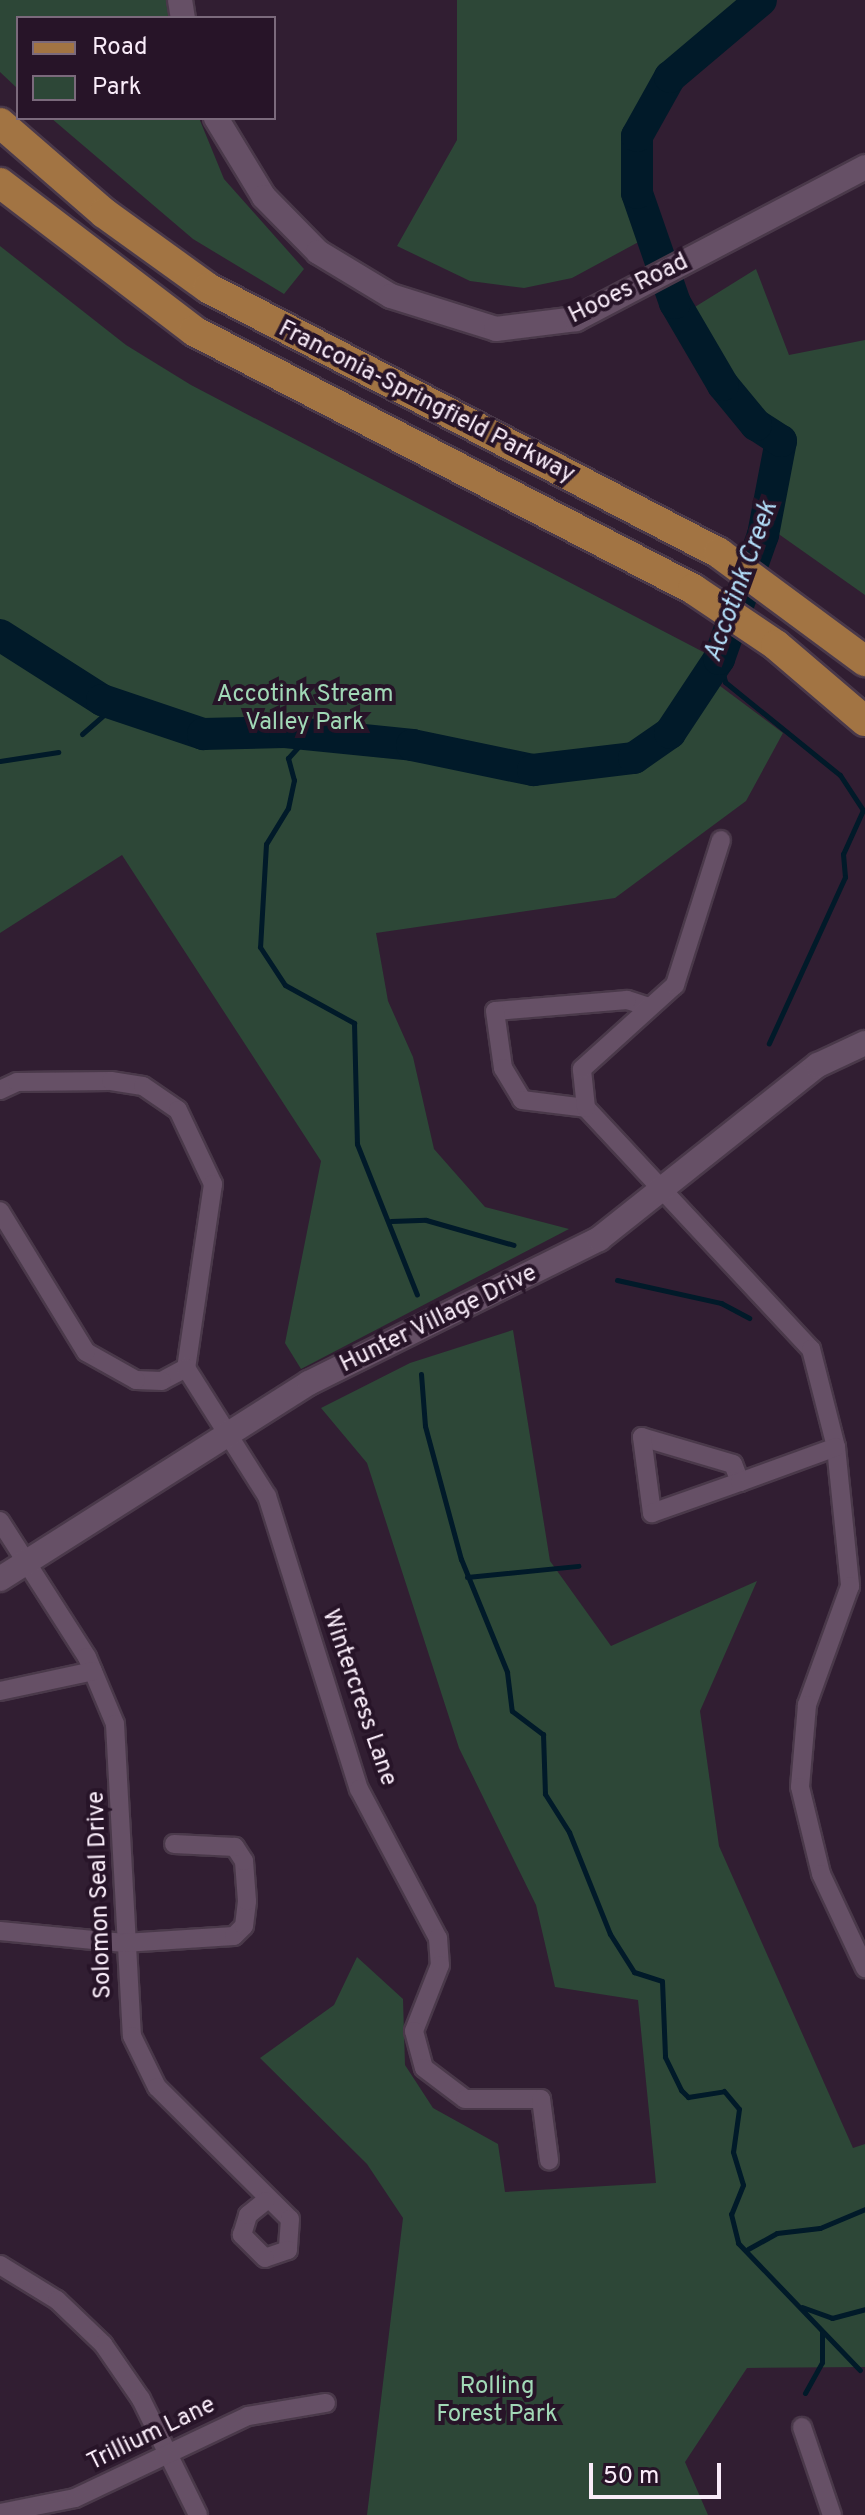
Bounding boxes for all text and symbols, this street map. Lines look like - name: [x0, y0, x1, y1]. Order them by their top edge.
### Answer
- legend: [16, 16, 276, 120]
- text: Road: [92, 33, 148, 63]
- text: Park: [92, 73, 142, 103]
- street label: Hooes Road: [564, 249, 694, 331]
- street label: Franconia-Springfield Parkway: [273, 316, 579, 490]
- water label: Accotink Creek: [699, 497, 785, 667]
- park label: Accotink Stream Valley Park: [216, 682, 394, 738]
- street label: Hunter Village Drive: [335, 1260, 543, 1380]
- street label: Wintercress Lane: [314, 1606, 402, 1790]
- street label: Solomon Seal Drive: [83, 1790, 119, 2000]
- park label: Rolling Forest Park: [436, 2374, 558, 2430]
- street label: Trillium Lane: [83, 2392, 221, 2478]
- scale bar: [593, 2447, 725, 2497]
- text: 50 m: [603, 2462, 659, 2492]

